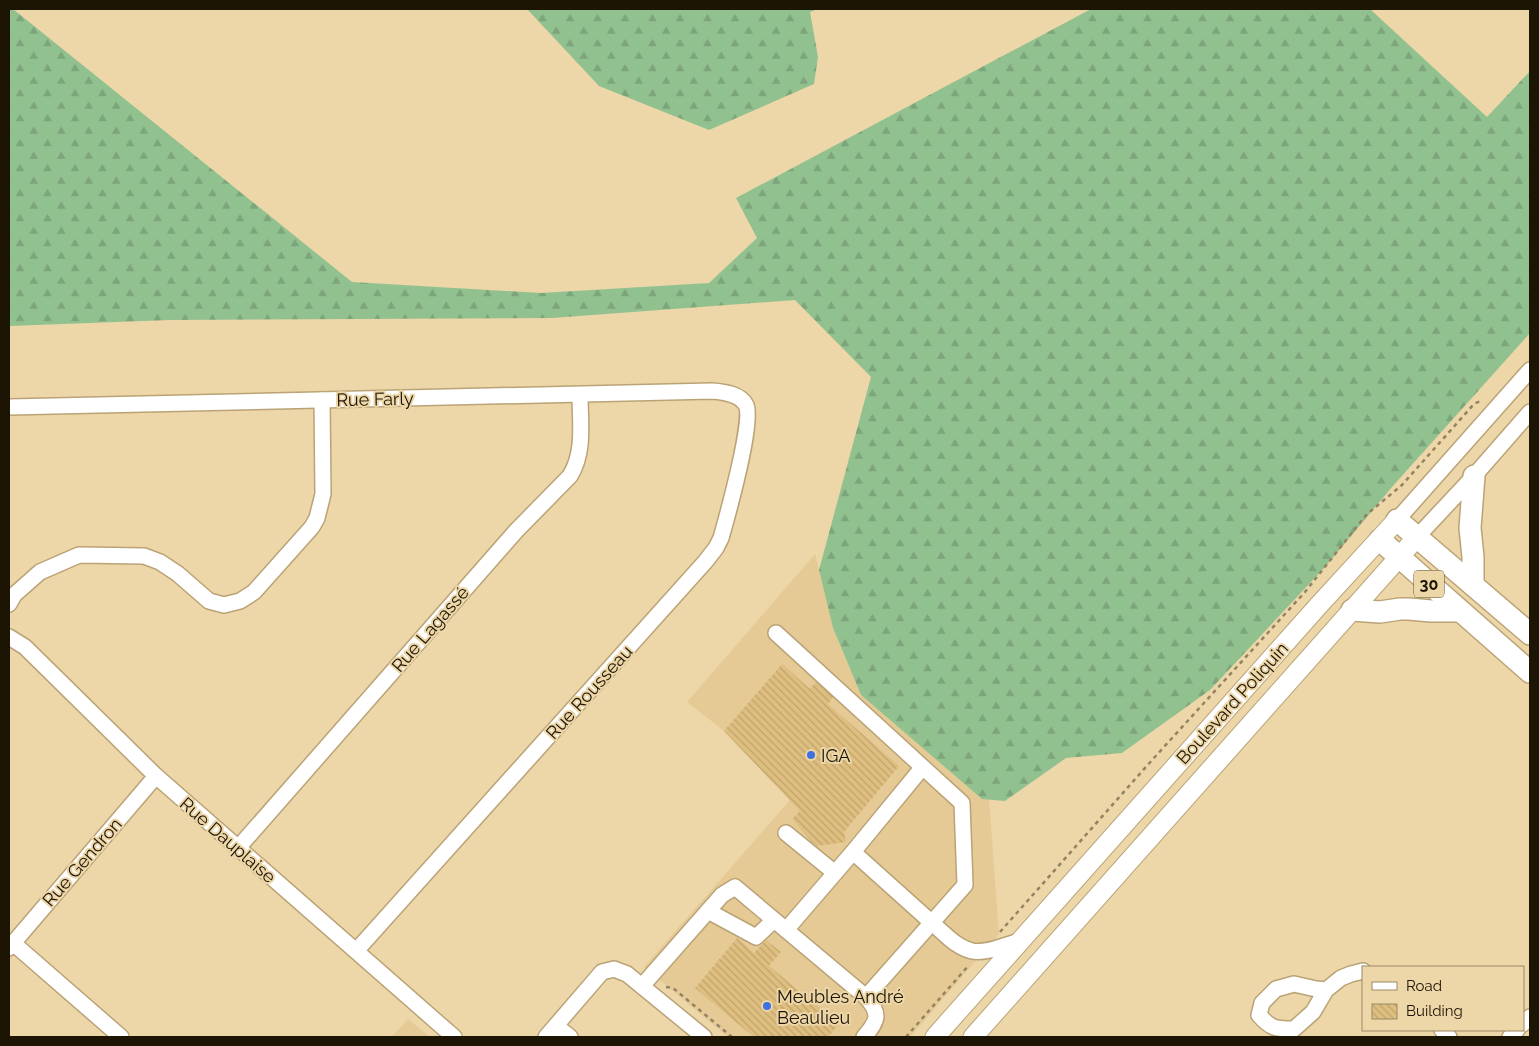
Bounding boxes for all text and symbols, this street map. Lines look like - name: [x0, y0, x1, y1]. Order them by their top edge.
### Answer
- street label: Rue Farly: [336, 388, 414, 410]
- road number: 30: [1414, 570, 1444, 598]
- street label: Rue Lagassé: [387, 582, 473, 676]
- street label: Boulevard Poliquin: [1172, 638, 1292, 768]
- street label: Rue Rousseau: [541, 641, 637, 743]
- place label: IGA: [821, 745, 851, 766]
- marker: IGA: [805, 749, 817, 761]
- street label: Rue Dauplaise: [176, 793, 280, 887]
- street label: Rue Gendron: [38, 814, 126, 910]
- legend: [1362, 966, 1524, 1031]
- text: Road: [1406, 977, 1442, 995]
- place label: Meubles André Beaulieu: [777, 986, 904, 1028]
- marker: Meubles André Beaulieu: [761, 1000, 773, 1012]
- text: Building: [1406, 1002, 1463, 1020]

